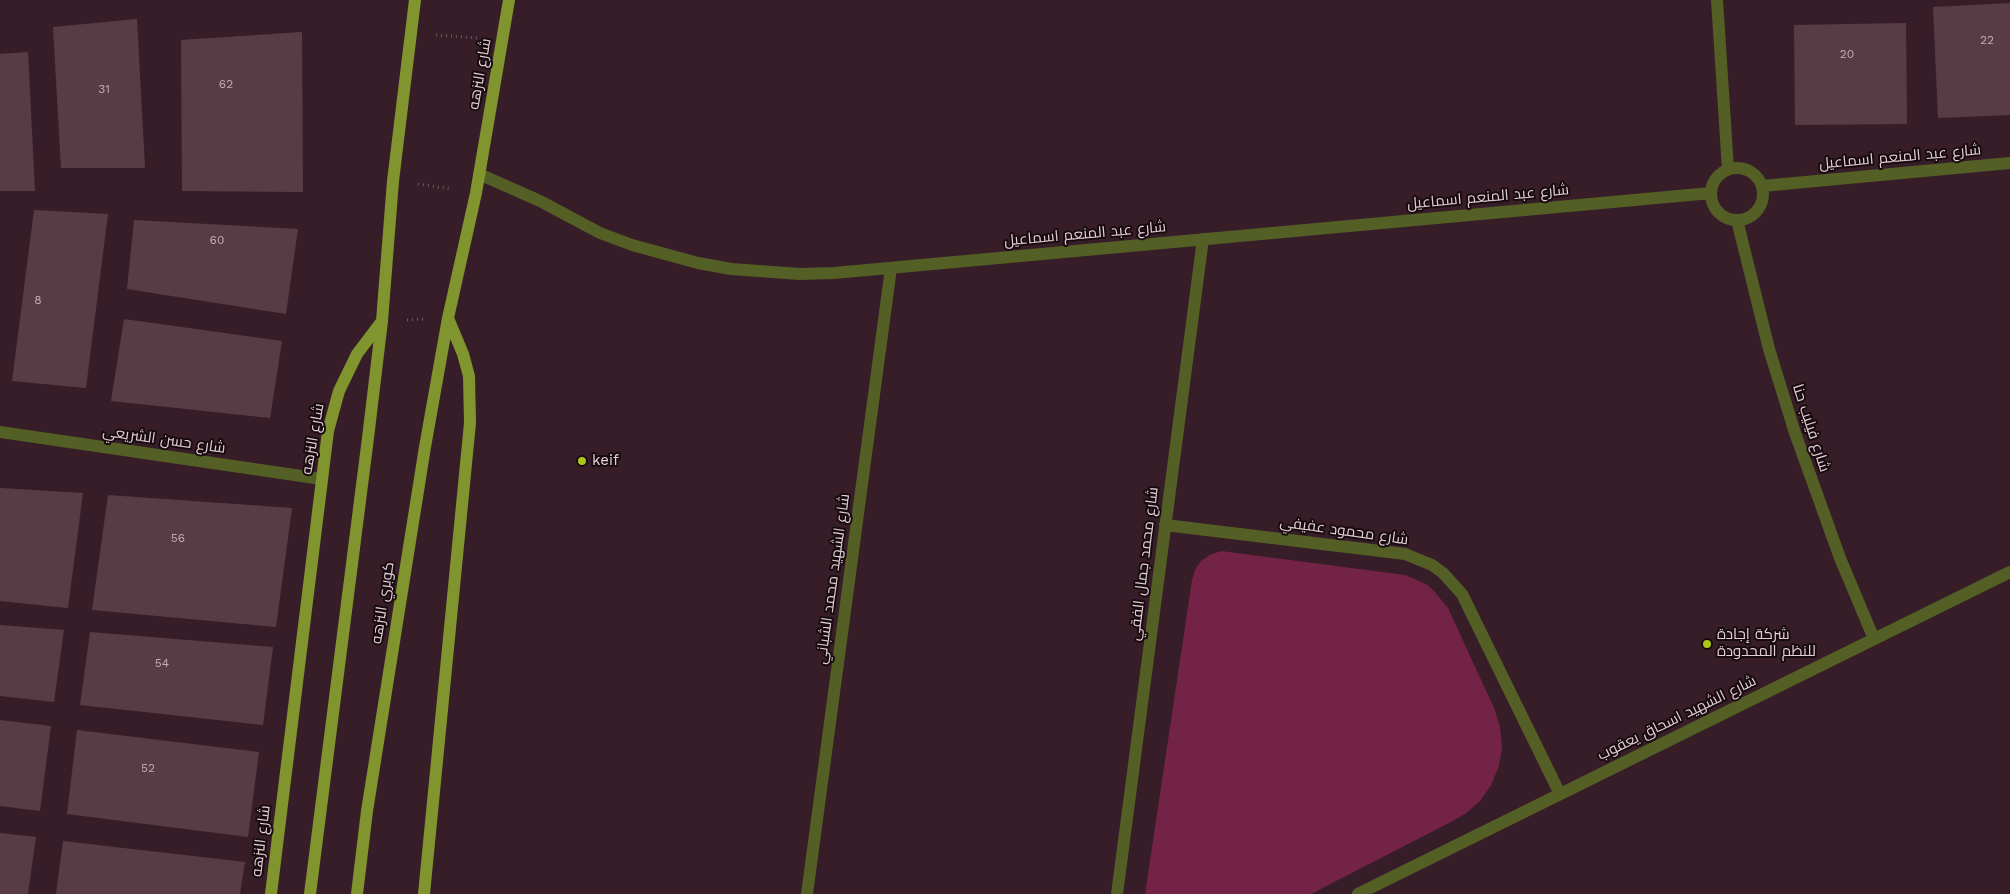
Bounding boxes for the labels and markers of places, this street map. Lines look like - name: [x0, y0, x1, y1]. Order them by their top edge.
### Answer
- place label: keif: [592, 452, 619, 470]
- marker: keif: [576, 455, 588, 467]
- place label: شركة إجادة للنظم المحدودة: [1717, 626, 1816, 661]
- marker: شركة إجادة للنظم المحدودة: [1701, 638, 1713, 650]

